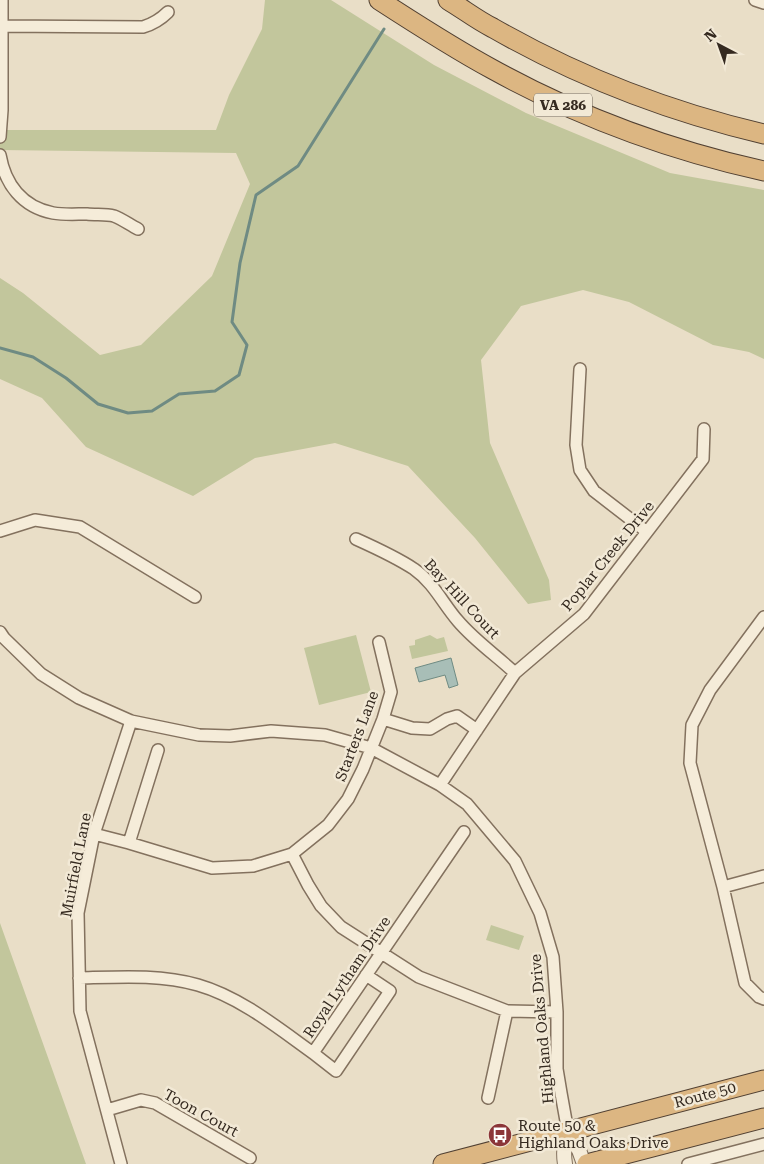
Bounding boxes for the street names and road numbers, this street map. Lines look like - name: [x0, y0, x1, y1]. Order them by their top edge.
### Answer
- road number: VA 286: [534, 94, 592, 116]
- street label: Poplar Creek Drive: [558, 497, 658, 615]
- street label: Bay Hill Court: [421, 556, 504, 643]
- street label: Starters Lane: [331, 688, 383, 784]
- street label: Muirfield Lane: [57, 811, 95, 919]
- street label: Royal Lytham Drive: [300, 913, 394, 1041]
- street label: Highland Oaks Drive: [526, 953, 558, 1105]
- street label: Route 50: [672, 1078, 738, 1112]
- street label: Toon Court: [161, 1085, 242, 1141]

